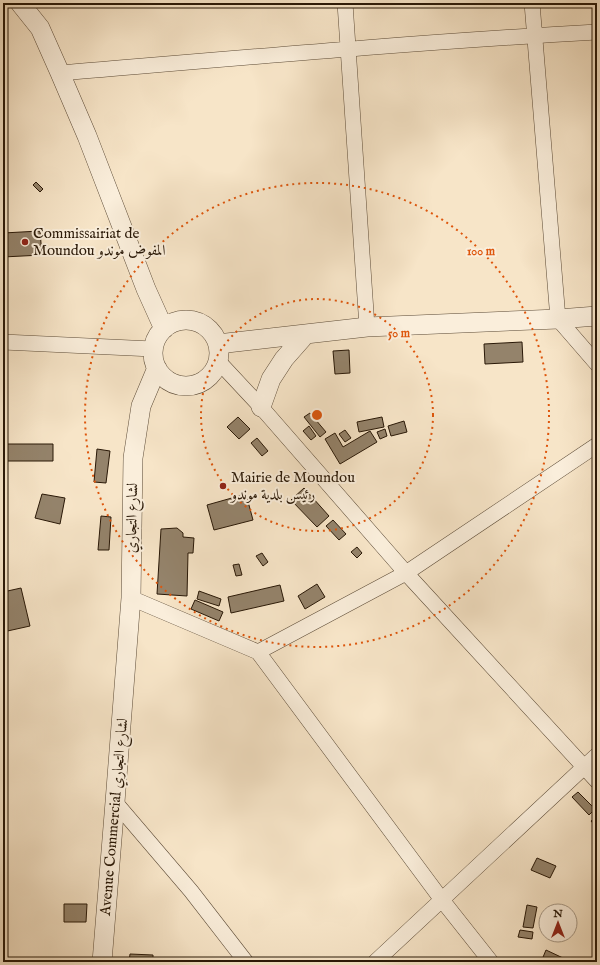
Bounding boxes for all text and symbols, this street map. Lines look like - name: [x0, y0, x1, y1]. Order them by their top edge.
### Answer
- place label: Commissairiat de Moundou المفوض موندو: [33, 224, 165, 260]
- marker: Commissairiat de Moundou المفوض موندو: [20, 237, 30, 247]
- text: 100 m: [467, 244, 496, 259]
- text: 50 m: [388, 326, 411, 341]
- centre of rings: [310, 408, 324, 422]
- place label: Mairie de Moundou رئيس بلدية موندو: [229, 468, 355, 504]
- marker: Mairie de Moundou رئيس بلدية موندو: [218, 481, 228, 491]
- street label: لشارع التجاري: [122, 483, 145, 553]
- street label: Avenue Commercial لشارع التجاري: [96, 717, 135, 918]
- north arrow: [538, 903, 578, 943]
- text: N: [552, 907, 563, 921]

